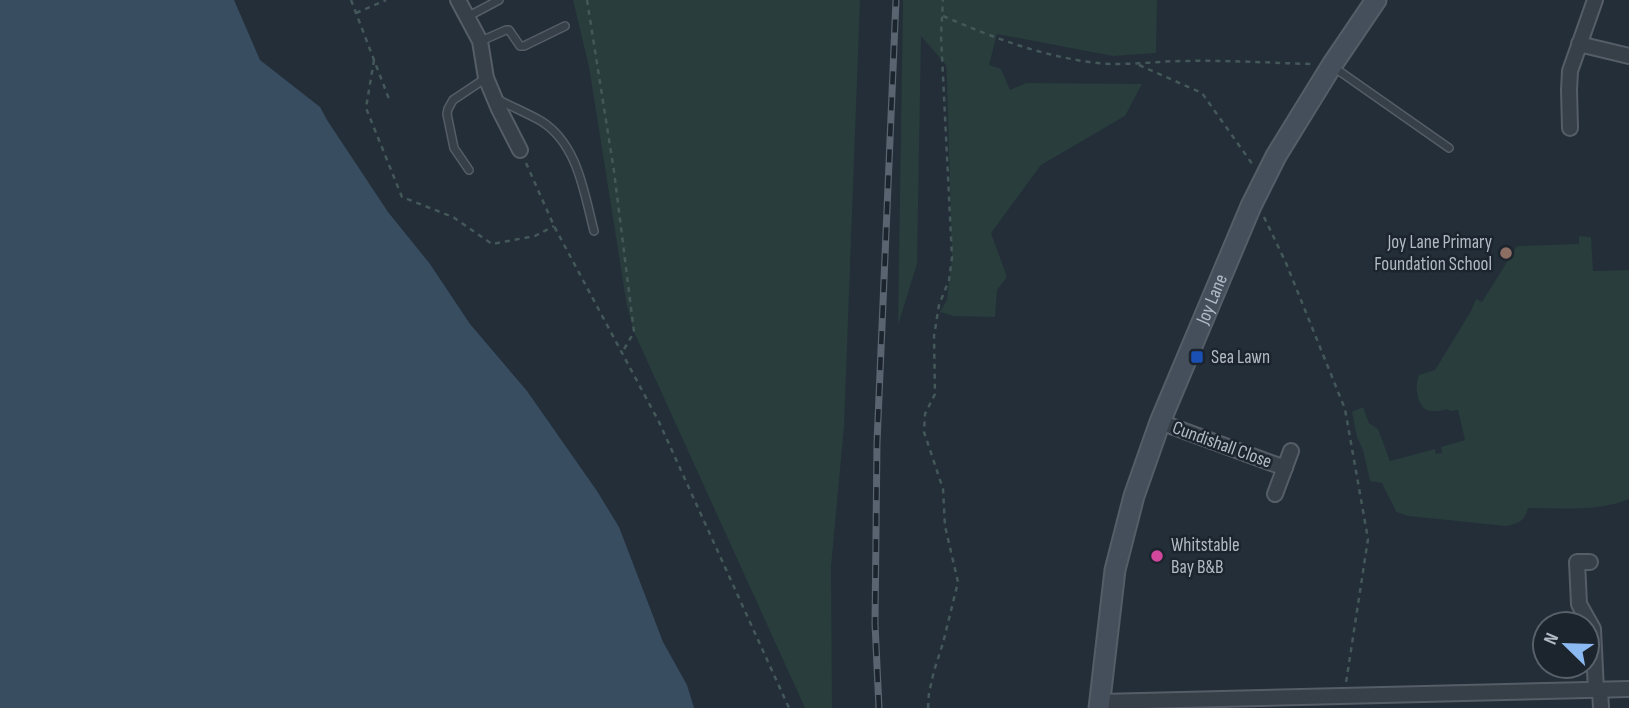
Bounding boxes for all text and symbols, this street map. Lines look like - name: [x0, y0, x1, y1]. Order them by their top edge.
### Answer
- place label: Joy Lane Primary Foundation School: [1374, 231, 1493, 276]
- marker: Joy Lane Primary Foundation School: [1498, 245, 1514, 261]
- street label: Joy Lane: [1191, 271, 1232, 329]
- place label: Sea Lawn: [1211, 346, 1270, 369]
- marker: Sea Lawn: [1189, 349, 1205, 365]
- street label: Cundishall Close: [1169, 416, 1275, 474]
- place label: Whitstable Bay B&B: [1171, 534, 1240, 579]
- marker: Whitstable Bay B&B: [1149, 548, 1165, 564]
- north arrow: [1531, 610, 1601, 680]
- text: N: [1539, 630, 1564, 648]

